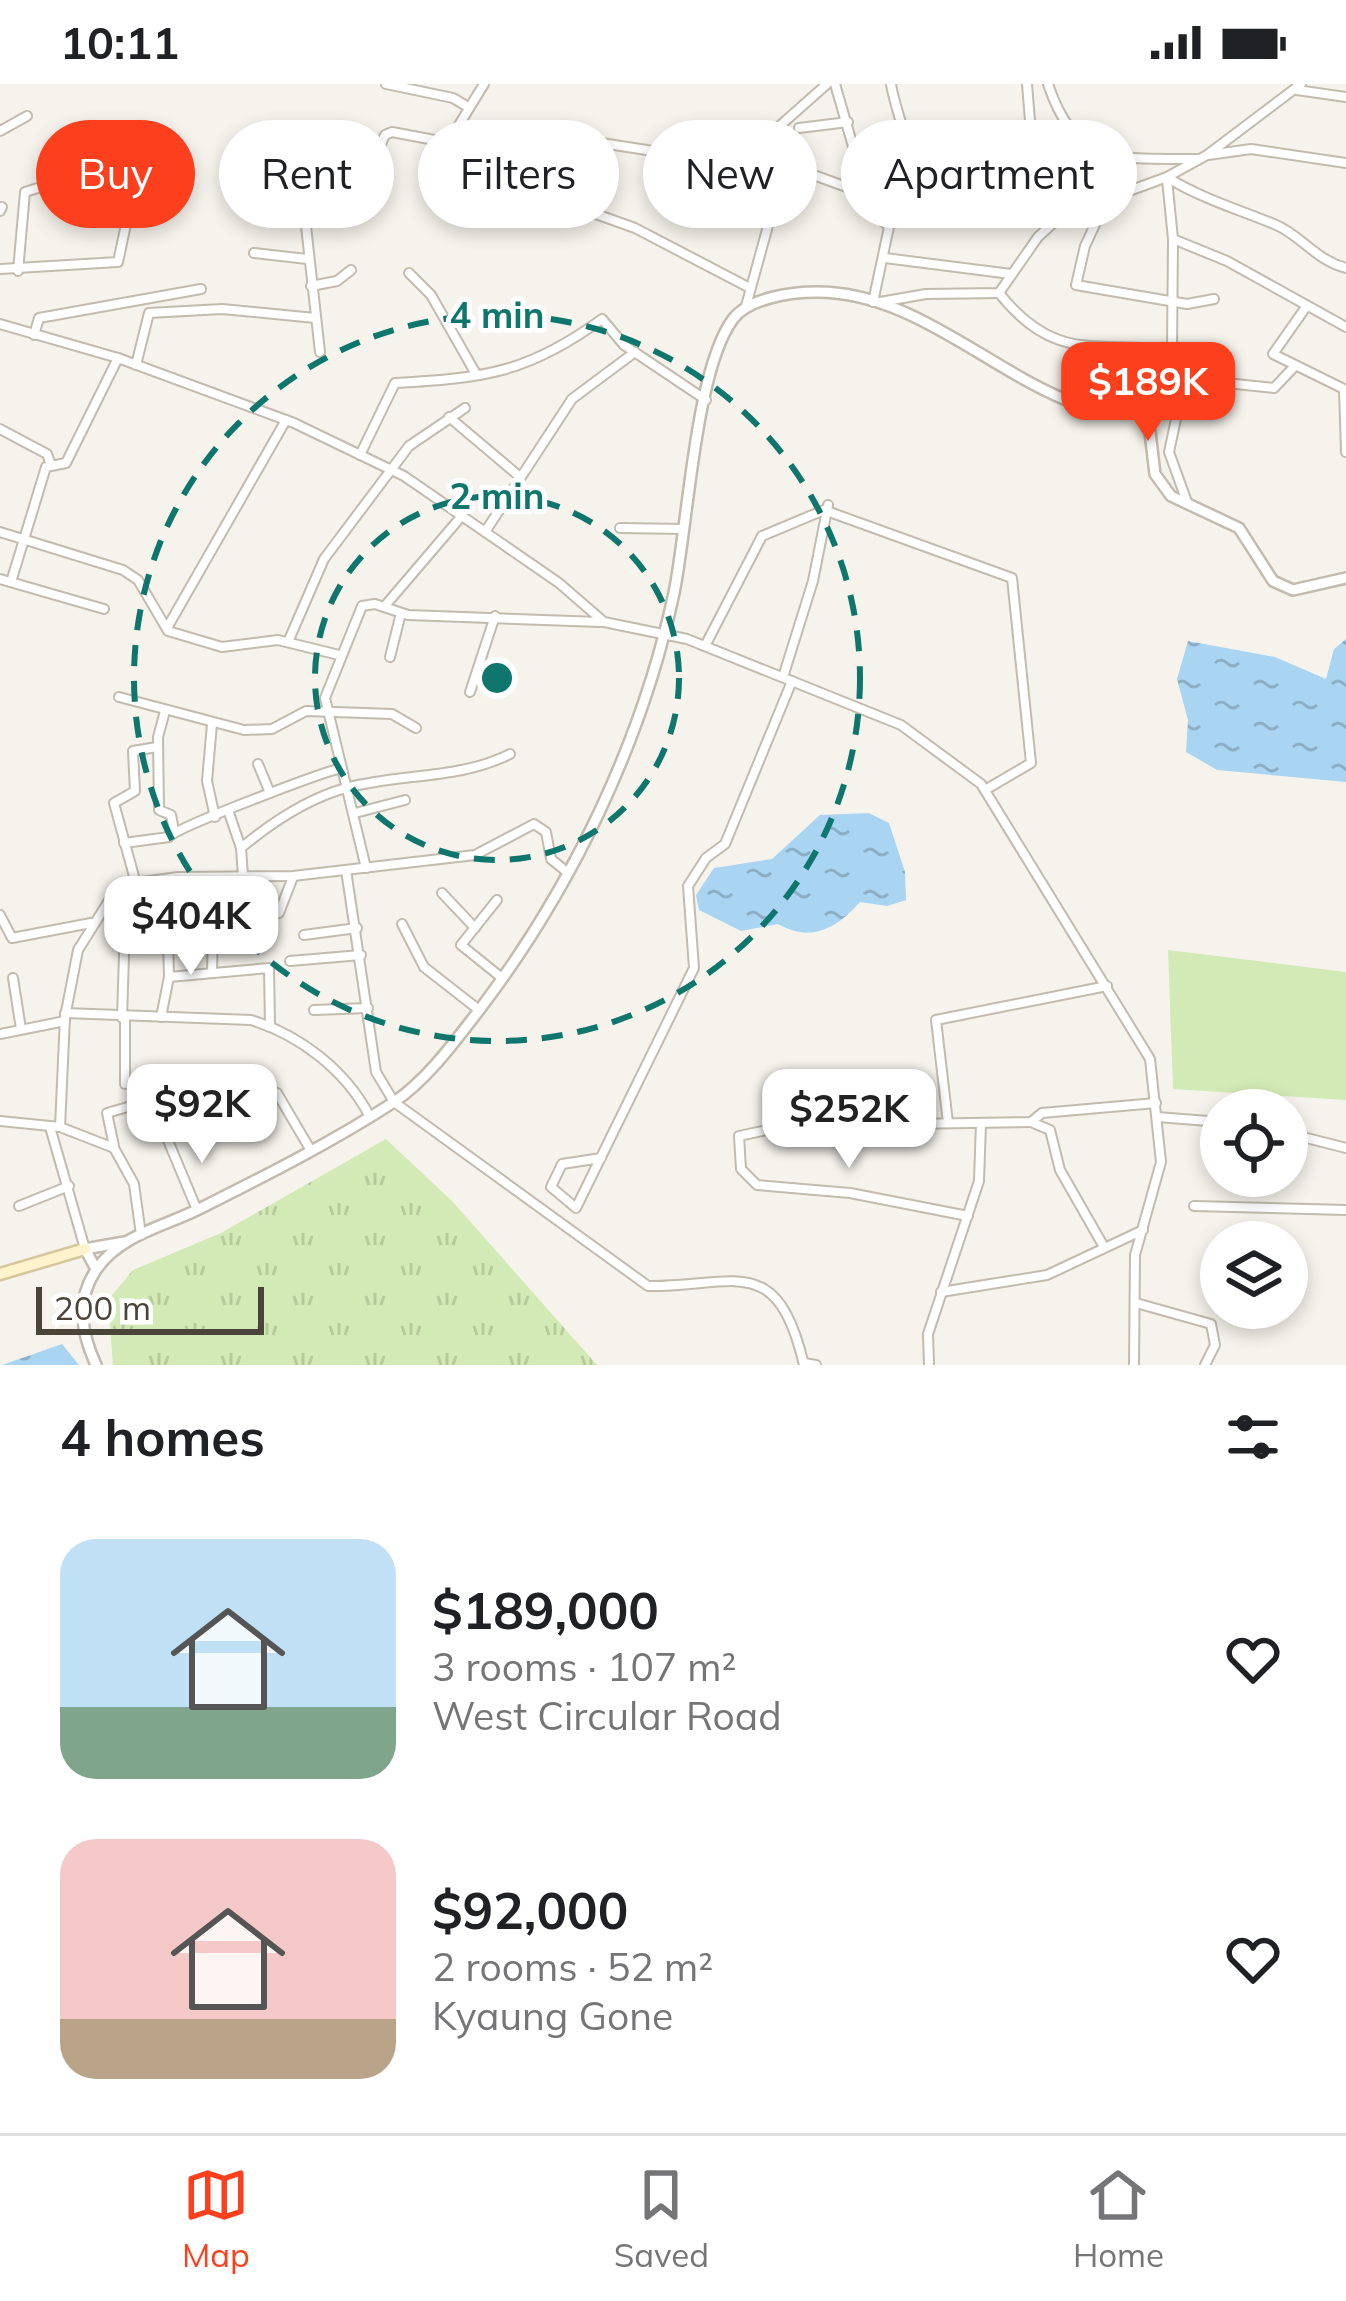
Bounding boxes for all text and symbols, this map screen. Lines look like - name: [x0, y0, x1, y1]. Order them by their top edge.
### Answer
- text: 10:11: [60, 14, 179, 70]
- chip: Buy: [36, 120, 195, 228]
- chip: Rent: [219, 120, 394, 228]
- chip: Filters: [418, 120, 619, 228]
- chip: New: [643, 120, 817, 228]
- chip: Apartment: [841, 120, 1137, 228]
- text: 4 min: [450, 292, 544, 337]
- pin: $189K: [1064, 342, 1232, 444]
- text: $189K: [1088, 356, 1208, 405]
- text: 2 min: [450, 473, 544, 518]
- centre of rings: [476, 657, 518, 699]
- pin: $404K: [107, 876, 275, 978]
- text: $404K: [131, 890, 251, 939]
- pin: $92K: [131, 1064, 273, 1166]
- pin: $252K: [765, 1069, 933, 1171]
- text: $92K: [154, 1078, 250, 1127]
- text: $252K: [789, 1083, 909, 1132]
- map controls: [1200, 1089, 1308, 1329]
- button: locate: [1200, 1089, 1308, 1197]
- button: layers: [1200, 1221, 1308, 1329]
- scale bar: [36, 1281, 264, 1334]
- text: 200 m: [54, 1287, 151, 1328]
- icon: filters: [1220, 1404, 1286, 1470]
- text: 4 homes: [60, 1405, 265, 1469]
- text: $189,000: [432, 1578, 659, 1642]
- icon: home: [156, 1587, 300, 1731]
- icon: heart: [1220, 1626, 1286, 1692]
- text: 3 rooms · 107 m²: [432, 1642, 736, 1691]
- text: West Circular Road: [432, 1691, 782, 1740]
- text: $92,000: [432, 1878, 628, 1942]
- icon: home: [156, 1887, 300, 2031]
- icon: heart: [1220, 1926, 1286, 1992]
- text: 2 rooms · 52 m²: [432, 1942, 713, 1991]
- text: Kyaung Gone: [432, 1991, 673, 2040]
- tab: Map: [182, 2162, 250, 2275]
- tab: Saved: [614, 2162, 709, 2275]
- tab: Home: [1073, 2162, 1164, 2275]

